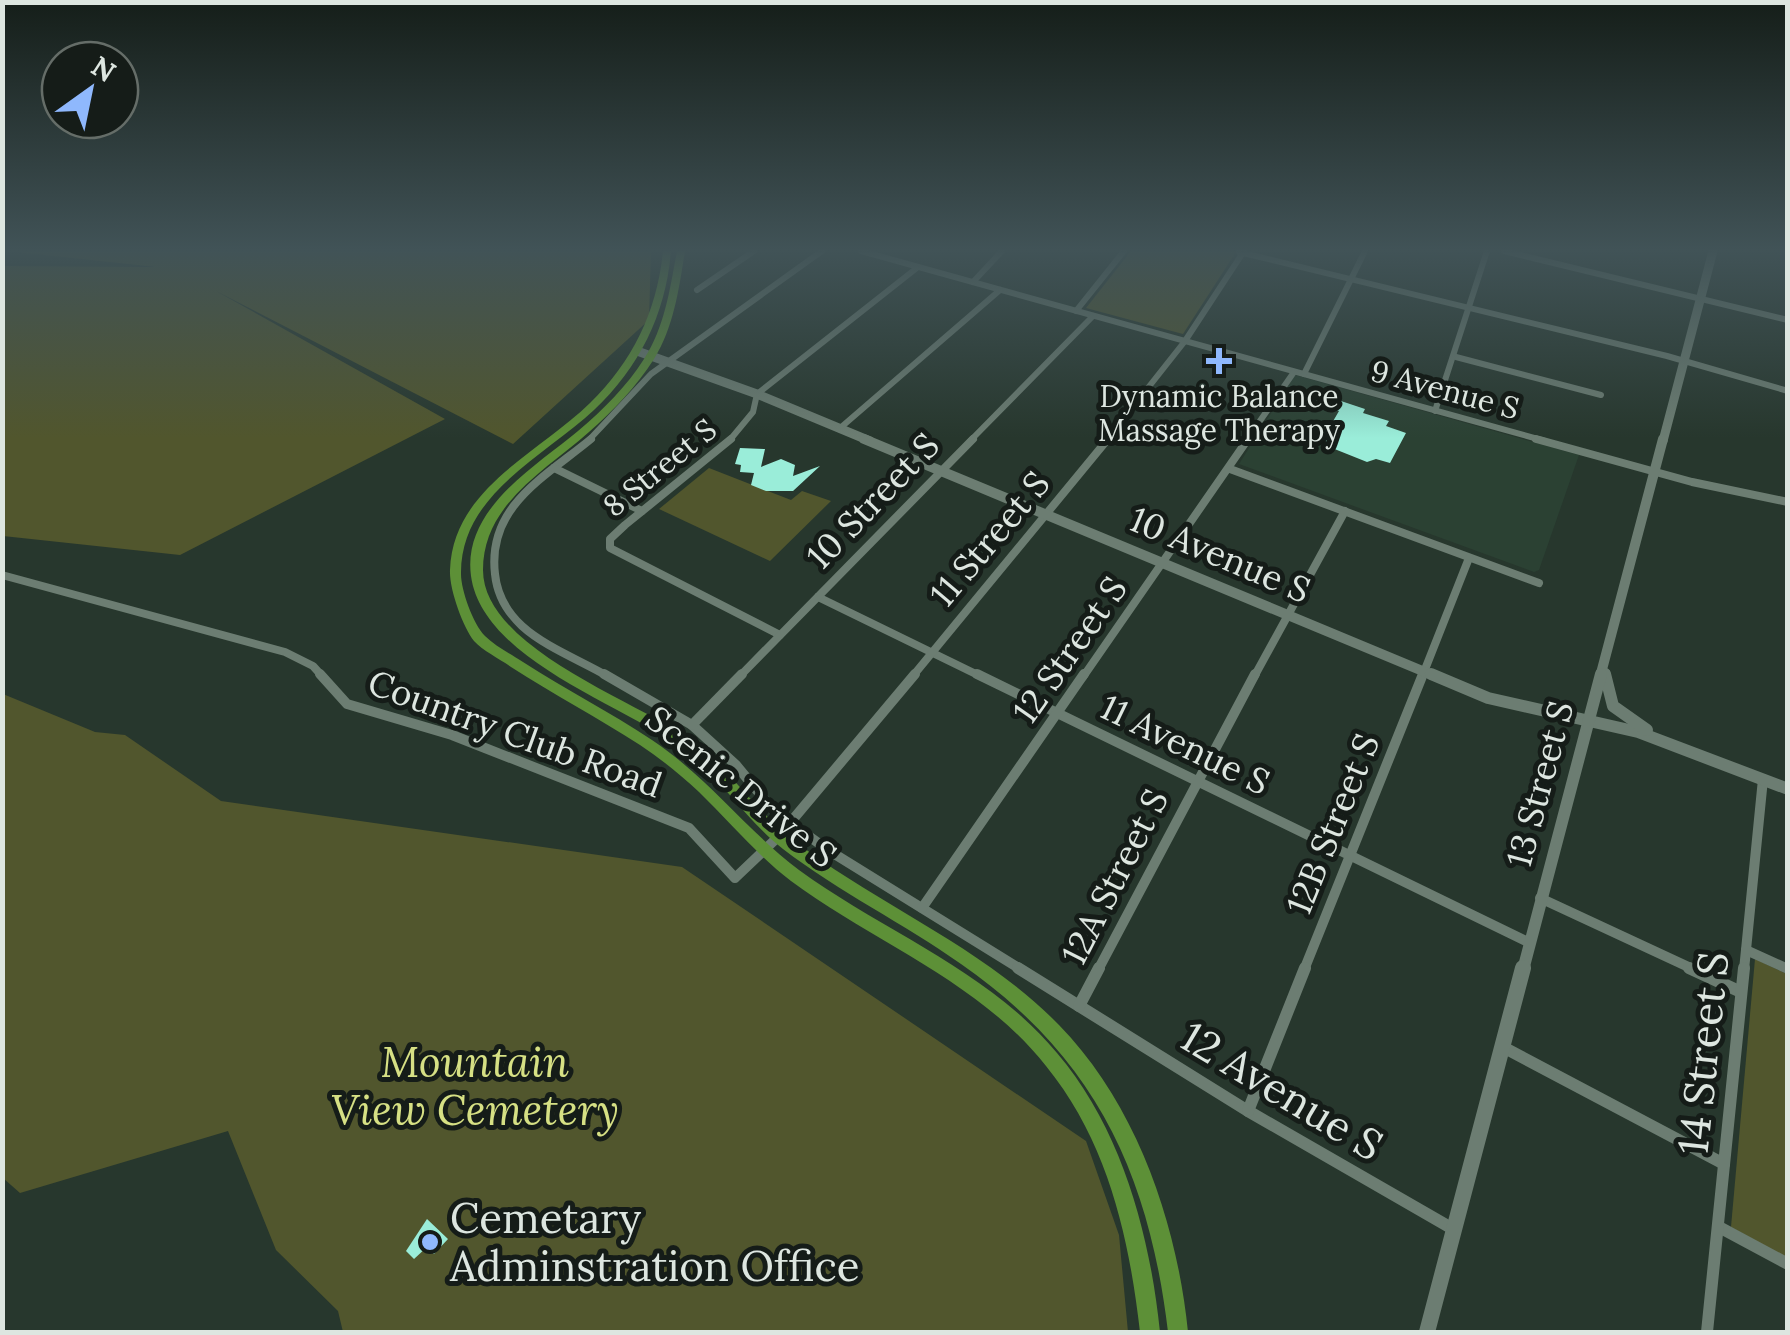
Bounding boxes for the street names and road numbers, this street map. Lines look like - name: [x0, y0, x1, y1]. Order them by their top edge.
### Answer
- street label: 9 Avenue S: [1367, 351, 1524, 427]
- street label: 8 Street S: [595, 410, 724, 524]
- street label: 10 Street S: [797, 423, 949, 578]
- street label: 11 Street S: [920, 462, 1059, 616]
- street label: 10 Avenue S: [1123, 496, 1317, 613]
- street label: 12 Street S: [1003, 568, 1136, 732]
- street label: Country Club Road: [362, 659, 668, 808]
- street label: 11 Avenue S: [1093, 684, 1277, 805]
- street label: Scenic Drive S: [637, 696, 846, 877]
- street label: 13 Street S: [1496, 696, 1583, 872]
- street label: 12B Street S: [1276, 727, 1389, 921]
- street label: 12A Street S: [1051, 781, 1178, 972]
- street label: 14 Street S: [1666, 949, 1740, 1157]
- street label: 12 Avenue S: [1171, 1010, 1393, 1172]

